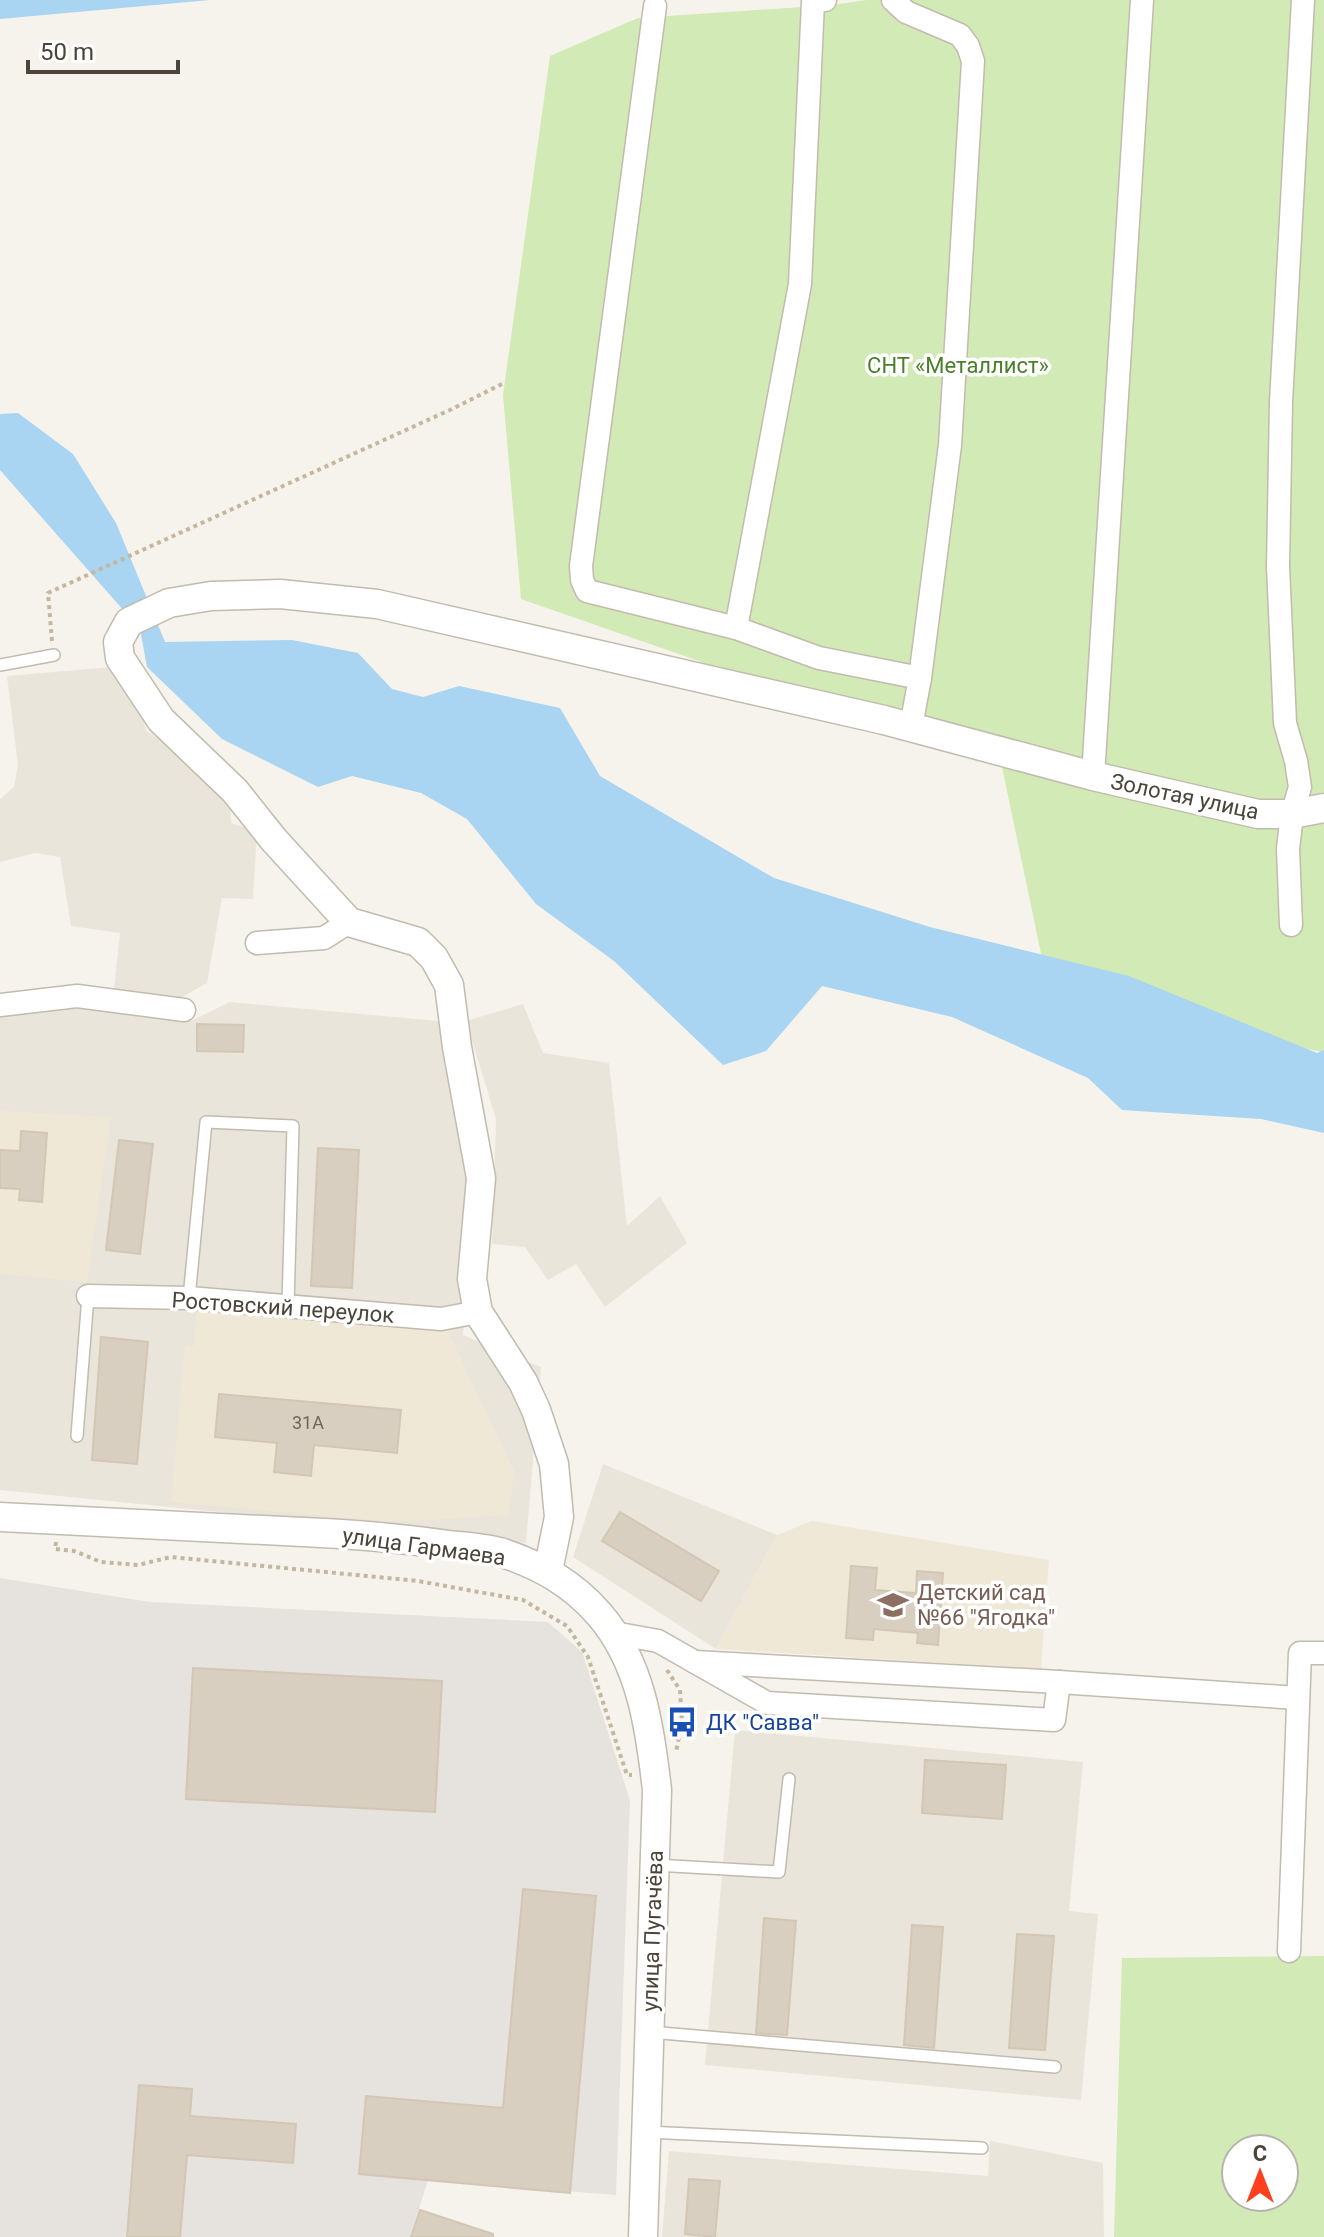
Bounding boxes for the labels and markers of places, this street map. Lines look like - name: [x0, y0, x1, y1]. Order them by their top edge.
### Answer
- place label: Детский сад №66 "Ягодка": [917, 1580, 1055, 1630]
- school or university icon: Детский сад №66 "Ягодка": [876, 1588, 910, 1622]
- bus stop icon: ДК "Савва": [665, 1705, 699, 1739]
- place label: ДК "Савва": [706, 1710, 819, 1735]

